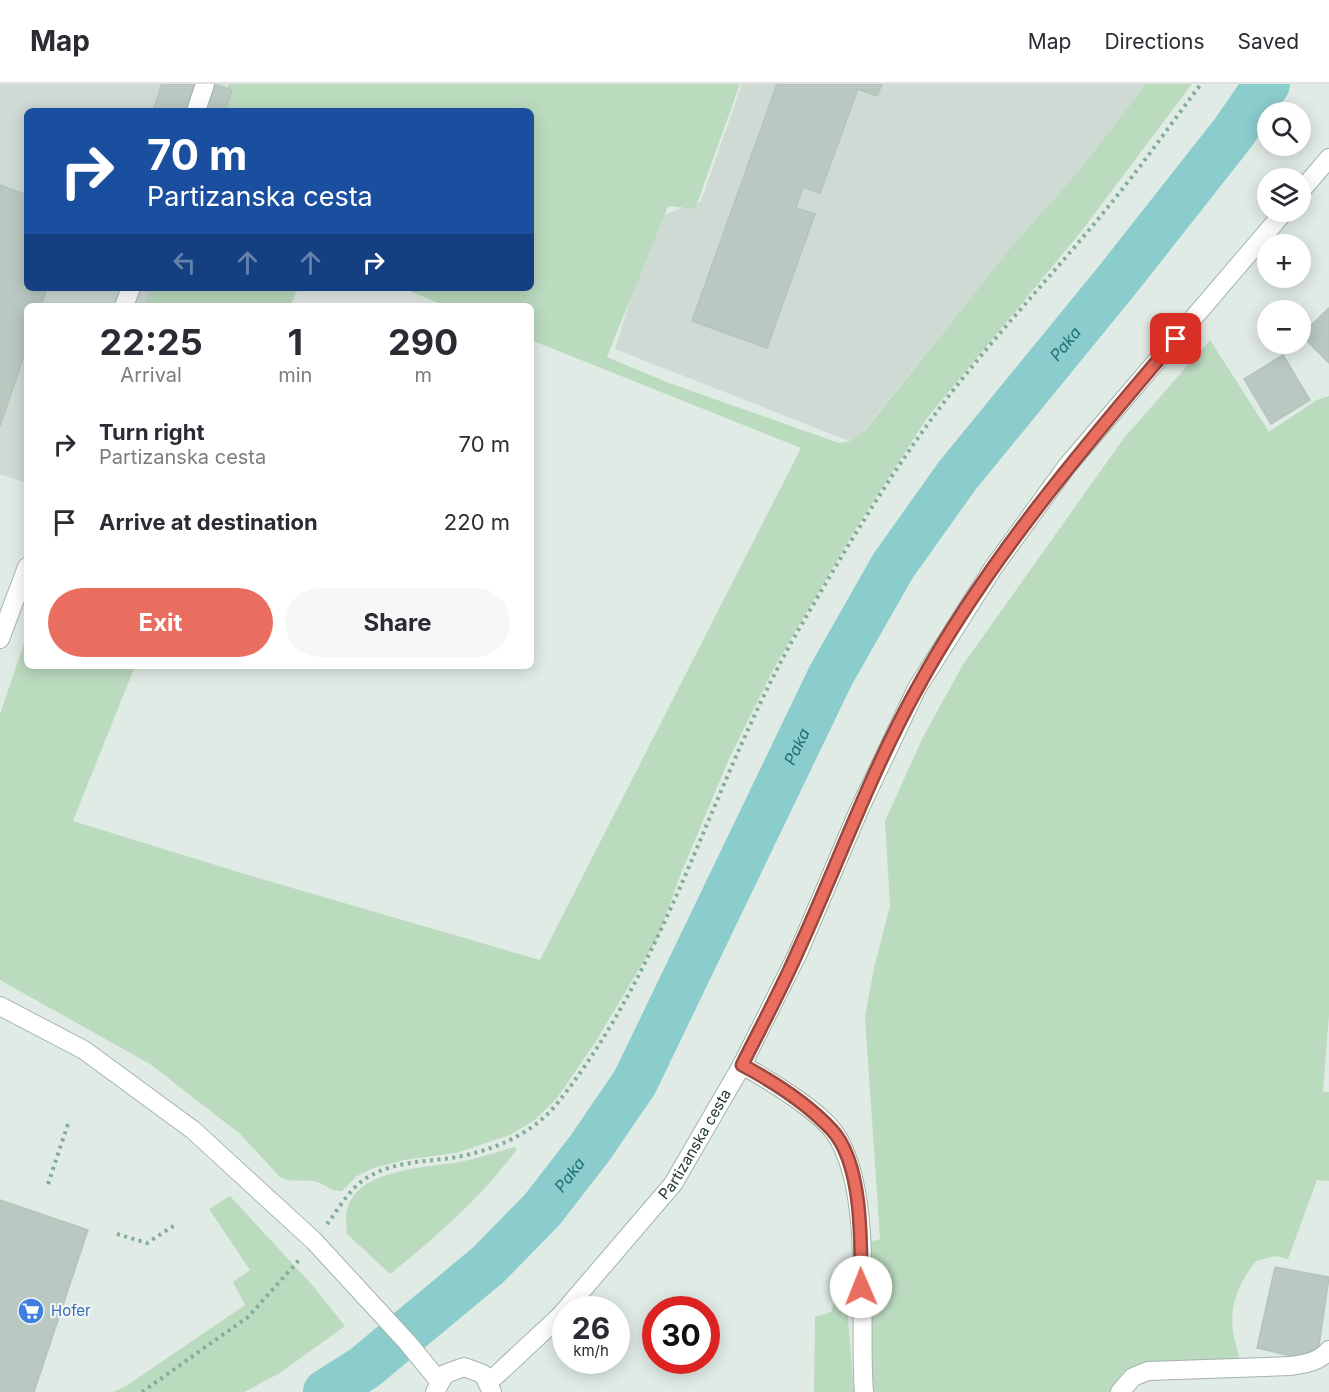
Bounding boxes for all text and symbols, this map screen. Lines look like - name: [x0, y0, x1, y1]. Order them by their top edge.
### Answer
- text: Map: [30, 24, 90, 58]
- text: Map: [1028, 29, 1071, 54]
- text: Directions: [1104, 29, 1205, 54]
- text: Saved: [1238, 29, 1299, 54]
- map controls: [1257, 102, 1311, 354]
- button: search: [1257, 102, 1311, 156]
- text: 70 m: [147, 129, 247, 180]
- icon: right: [48, 132, 126, 210]
- button: layers: [1257, 168, 1311, 222]
- text: Partizanska cesta: [147, 180, 373, 213]
- button: +: [1257, 234, 1311, 288]
- icon: left: [168, 246, 201, 279]
- icon: ahead: [231, 246, 264, 279]
- icon: ahead: [294, 246, 327, 279]
- icon: right: [357, 246, 390, 279]
- button: −: [1257, 300, 1311, 354]
- pin: [1150, 313, 1201, 364]
- text: 22:25: [100, 320, 203, 364]
- text: 1: [288, 320, 303, 364]
- text: 290: [388, 320, 458, 364]
- water label: Paka: [1045, 322, 1085, 365]
- icon: arrive: [1159, 322, 1192, 355]
- text: Arrival: [120, 363, 182, 387]
- text: min: [278, 363, 312, 387]
- text: m: [414, 363, 432, 387]
- text: Turn right: [99, 419, 205, 445]
- icon: right: [48, 428, 81, 461]
- text: 70 m: [459, 431, 510, 457]
- text: Partizanska cesta: [99, 445, 266, 469]
- icon: arrive: [48, 506, 81, 539]
- text: Arrive at destination: [99, 509, 318, 535]
- text: 220 m: [444, 509, 510, 535]
- button: Exit: [48, 588, 273, 657]
- button: Share: [285, 588, 510, 657]
- water label: Paka: [779, 725, 814, 768]
- street label: Partizanska cesta: [654, 1085, 735, 1203]
- water label: Paka: [550, 1153, 589, 1196]
- position arrow: [829, 1255, 893, 1319]
- supermarket icon: Hofer: [16, 1296, 46, 1326]
- speed limit sign: 30: [642, 1296, 720, 1374]
- place label: Hofer: [51, 1301, 91, 1320]
- text: 26: [572, 1310, 610, 1346]
- text: km/h: [573, 1341, 609, 1360]

